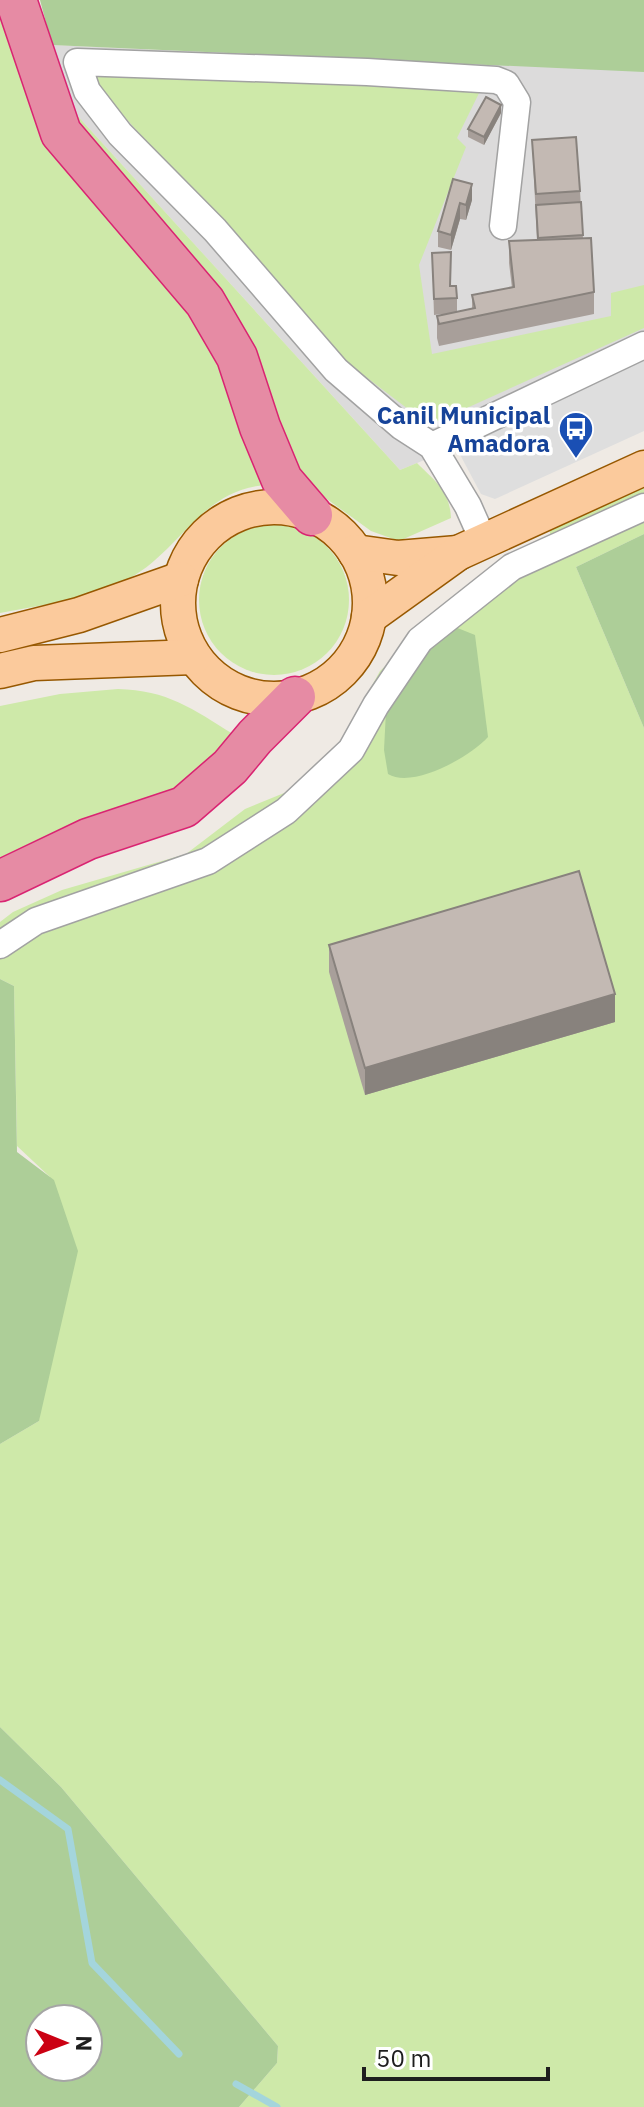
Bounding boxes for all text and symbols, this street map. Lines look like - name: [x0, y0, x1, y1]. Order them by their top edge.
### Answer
- place label: Canil Municipal Amadora: [377, 399, 550, 459]
- bus stop icon: Canil Municipal Amadora: [557, 410, 595, 460]
- north arrow: [24, 2003, 104, 2083]
- scale bar: [364, 2031, 548, 2081]
- text: N: [70, 2035, 99, 2052]
- text: 50 m: [376, 2042, 431, 2074]

